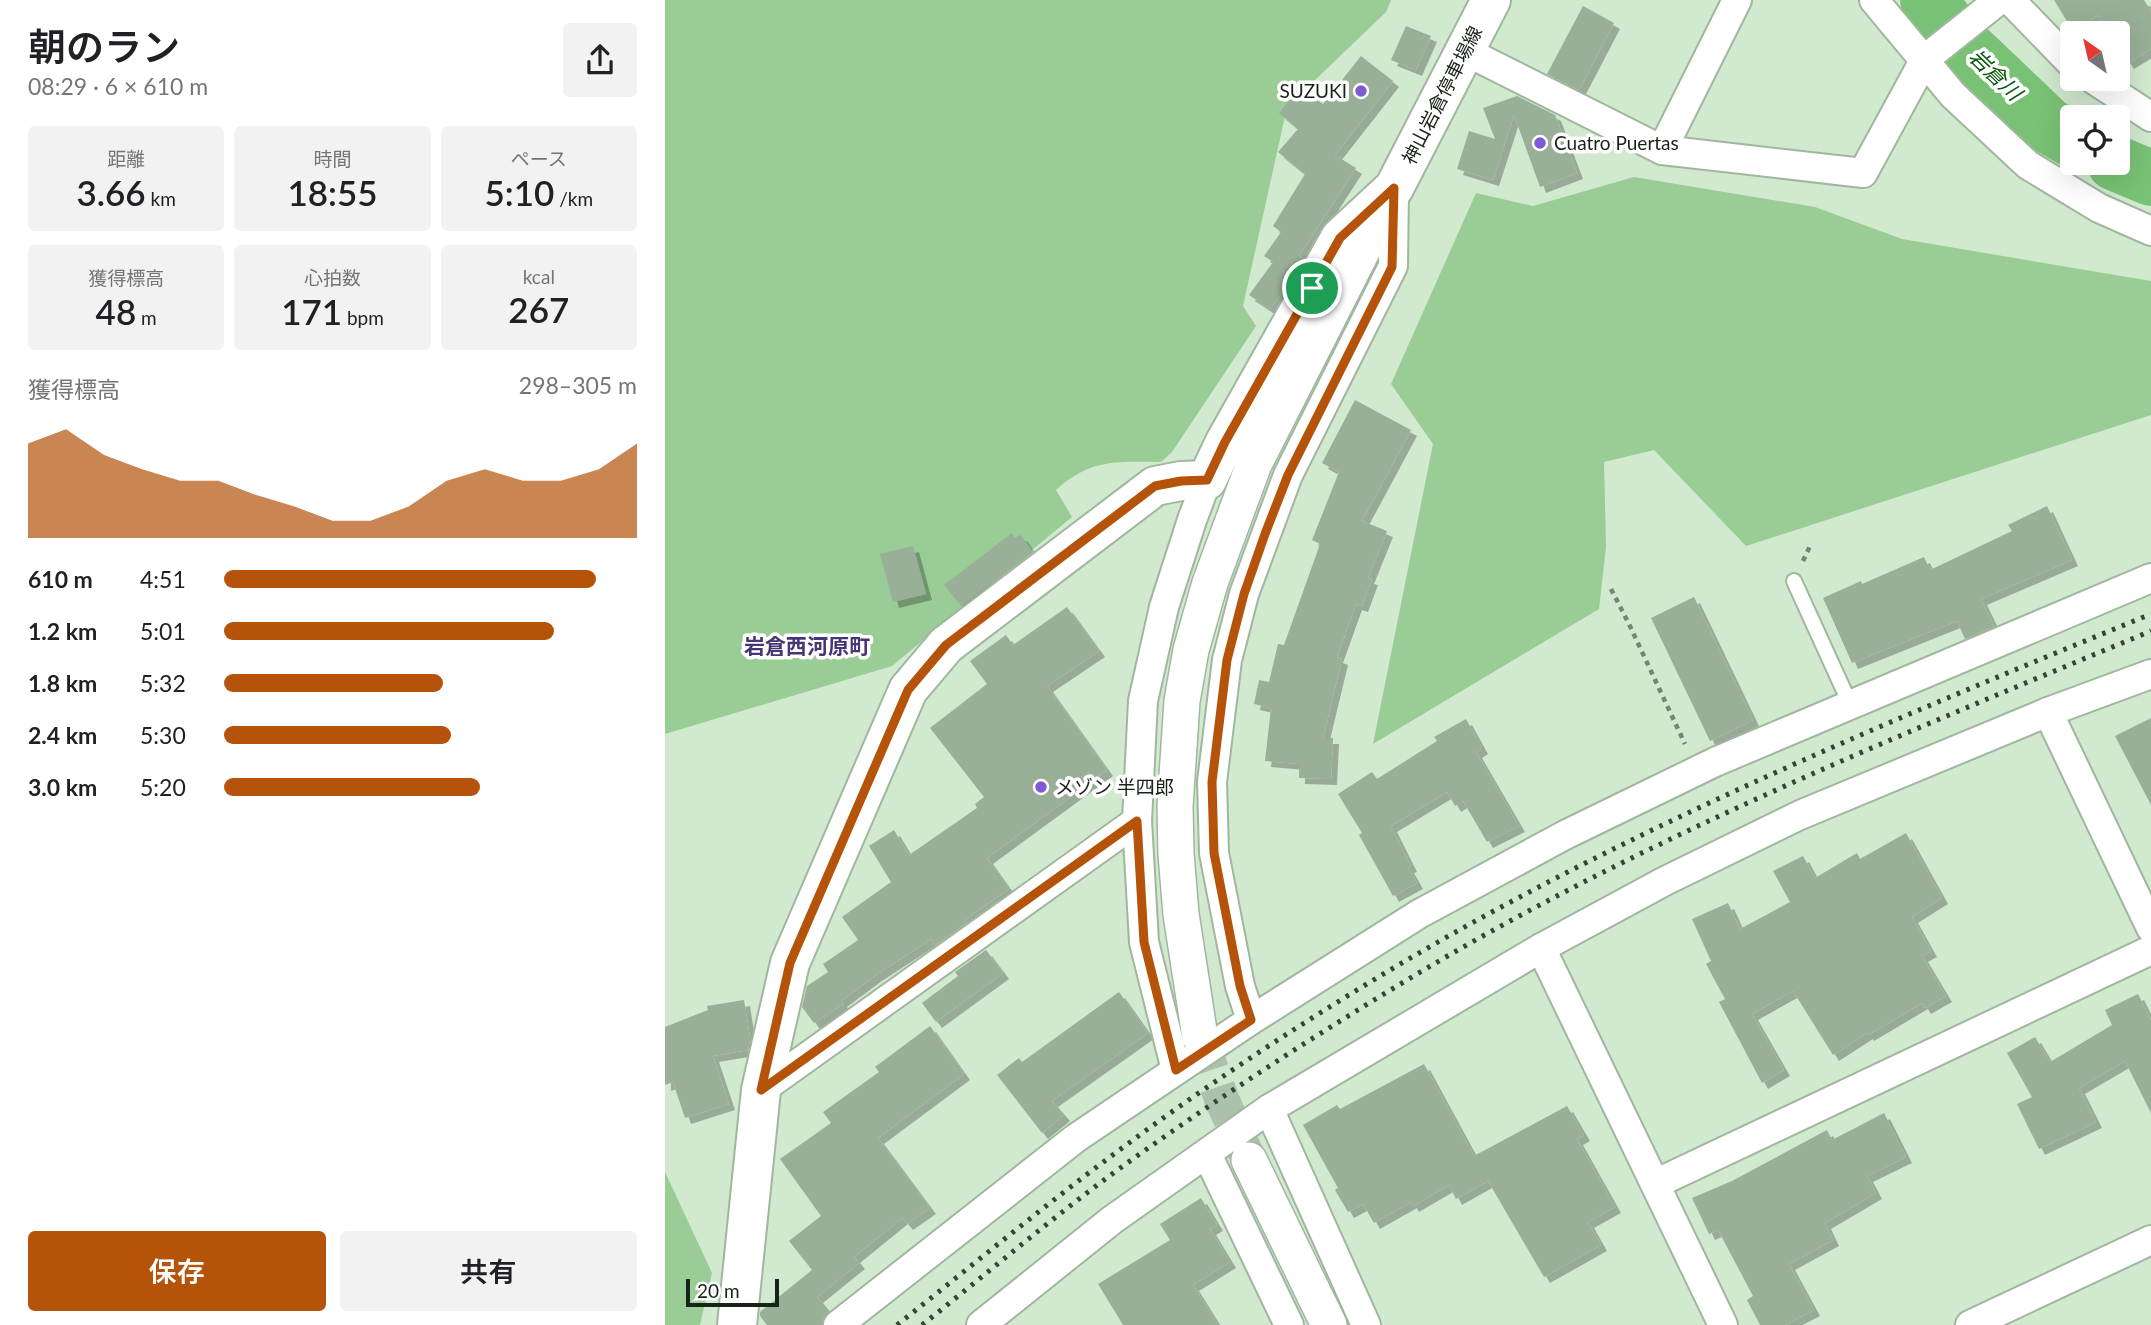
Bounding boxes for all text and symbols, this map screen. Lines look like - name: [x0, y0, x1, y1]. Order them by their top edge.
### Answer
- north arrow: [2060, 21, 2130, 91]
- map controls: [2060, 21, 2130, 175]
- street label: 神山岩倉停車場線: [1397, 22, 1486, 168]
- text: 朝のラン: [28, 23, 180, 69]
- button: share: [563, 23, 637, 97]
- water label: 岩倉川: [1965, 43, 2029, 106]
- text: 08:29 · 6 × 610 m: [28, 72, 208, 100]
- place label: SUZUKI: [1279, 79, 1347, 102]
- marker: SUZUKI: [1353, 83, 1369, 99]
- button: locate: [2060, 105, 2130, 175]
- place label: Cuatro Puertas: [1554, 131, 1679, 154]
- marker: Cuatro Puertas: [1532, 135, 1548, 151]
- text: 距離: [107, 147, 145, 170]
- text: 時間: [313, 147, 352, 170]
- text: ペース: [511, 147, 567, 170]
- text: 3.66: [76, 171, 146, 213]
- text: 18:55: [287, 171, 378, 213]
- text: 5:10: [485, 171, 554, 213]
- text: km: [146, 187, 176, 210]
- text: /km: [554, 187, 593, 210]
- pin: [1282, 258, 1342, 318]
- text: kcal: [523, 265, 555, 288]
- text: 獲得標高: [88, 266, 164, 289]
- text: 心拍数: [304, 266, 361, 289]
- icon: arrive: [1293, 269, 1331, 307]
- text: 267: [508, 288, 569, 330]
- text: 48: [96, 290, 136, 332]
- text: 171: [281, 290, 342, 332]
- text: m: [136, 306, 157, 329]
- text: bpm: [342, 306, 384, 329]
- text: 298–305 m: [519, 371, 637, 399]
- text: 獲得標高: [28, 375, 120, 403]
- text: 610 m: [28, 565, 93, 593]
- text: 4:51: [140, 565, 186, 593]
- text: 1.2 km: [28, 617, 97, 645]
- text: 5:01: [140, 617, 186, 645]
- district label: 岩倉西河原町: [744, 633, 870, 658]
- text: 1.8 km: [28, 669, 97, 697]
- text: 5:32: [140, 669, 186, 697]
- text: 2.4 km: [28, 721, 97, 749]
- text: 5:30: [140, 721, 186, 749]
- text: 3.0 km: [28, 773, 97, 801]
- text: 5:20: [140, 773, 186, 801]
- place label: メゾン 半四郎: [1055, 775, 1174, 798]
- marker: メゾン 半四郎: [1033, 779, 1049, 795]
- button: 保存: [28, 1231, 326, 1311]
- button: 共有: [340, 1231, 637, 1311]
- scale bar: [686, 1276, 779, 1308]
- text: 20 m: [697, 1279, 740, 1302]

